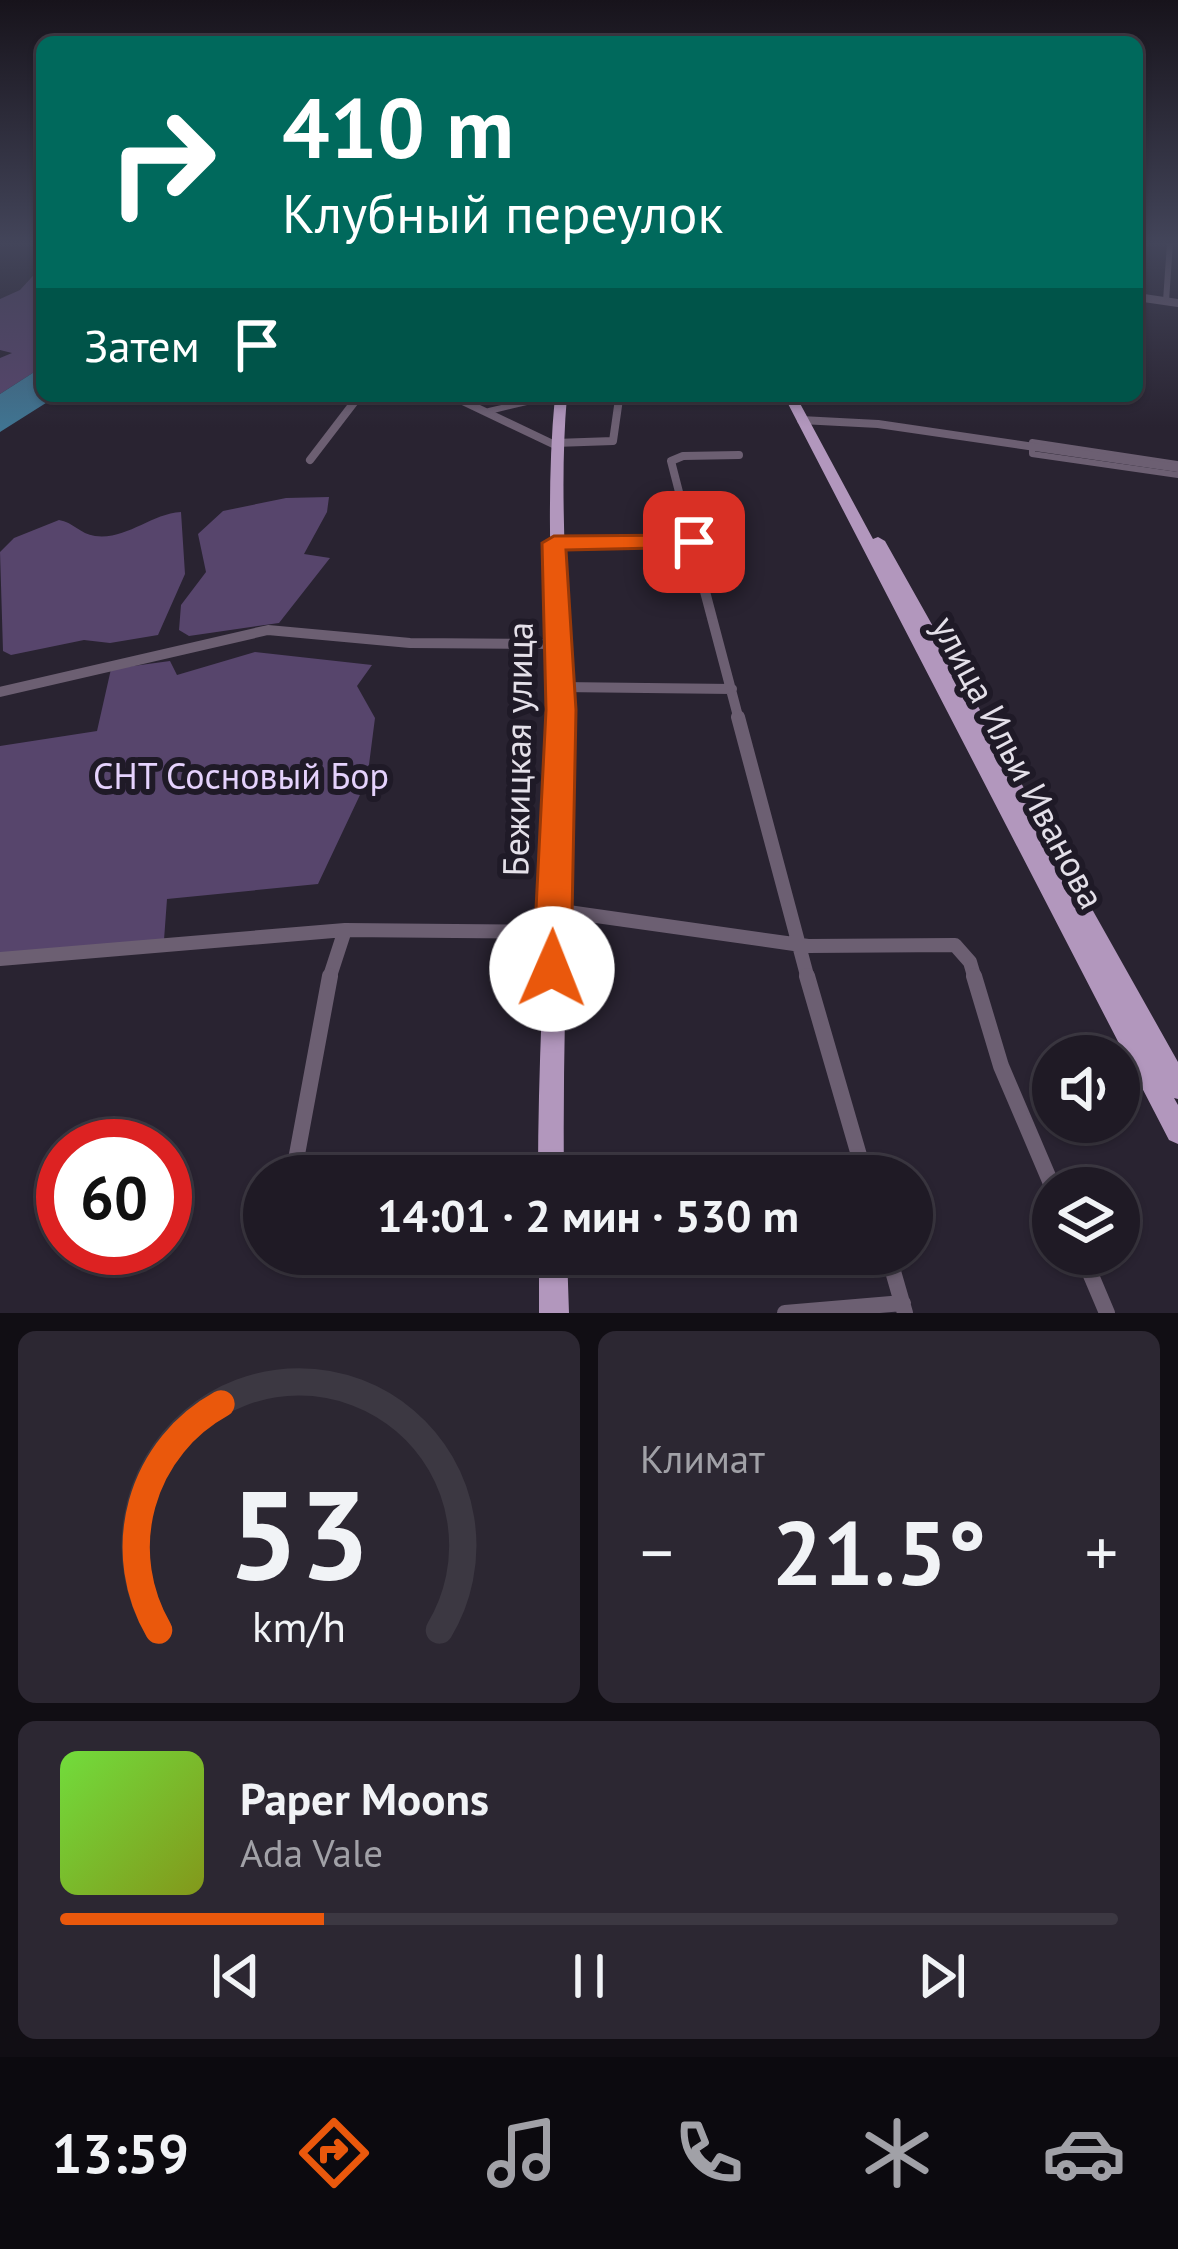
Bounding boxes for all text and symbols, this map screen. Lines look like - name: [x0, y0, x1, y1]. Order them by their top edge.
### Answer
- text: 410 m: [282, 72, 514, 181]
- icon: right: [84, 84, 240, 240]
- text: Клубный переулок: [282, 178, 723, 248]
- icon: arrive: [224, 312, 290, 378]
- text: Затем: [84, 316, 200, 374]
- pin: [643, 491, 745, 593]
- icon: arrive: [661, 509, 727, 575]
- street label: улица Ильи Иванова: [922, 608, 1116, 916]
- street label: Бежицкая улица: [491, 621, 543, 877]
- park label: СНТ Сосновый Бор: [93, 752, 389, 799]
- position arrow: [489, 906, 615, 1032]
- map controls: [1032, 1035, 1140, 1275]
- button: sound: [1032, 1035, 1140, 1143]
- speed limit sign: 60: [36, 1119, 192, 1275]
- button: layers: [1032, 1167, 1140, 1275]
- text: 14:01 · 2 мин · 530 m: [377, 1186, 799, 1244]
- text: Климат: [640, 1433, 765, 1484]
- text: 53: [228, 1452, 370, 1613]
- text: 21.5°: [772, 1493, 986, 1610]
- text: −: [640, 1509, 673, 1594]
- text: +: [1085, 1509, 1118, 1594]
- text: km/h: [252, 1598, 346, 1654]
- text: Paper Moons: [240, 1769, 489, 1827]
- text: Ada Vale: [240, 1827, 383, 1878]
- icon: previous: [203, 1943, 269, 2009]
- icon: pause: [556, 1943, 622, 2009]
- icon: next: [909, 1943, 975, 2009]
- icon: directions: [292, 2111, 376, 2195]
- icon: music: [480, 2111, 564, 2195]
- icon: phone: [667, 2111, 751, 2195]
- icon: climate: [855, 2111, 939, 2195]
- icon: car: [1042, 2111, 1126, 2195]
- text: 13:59: [52, 2118, 189, 2188]

